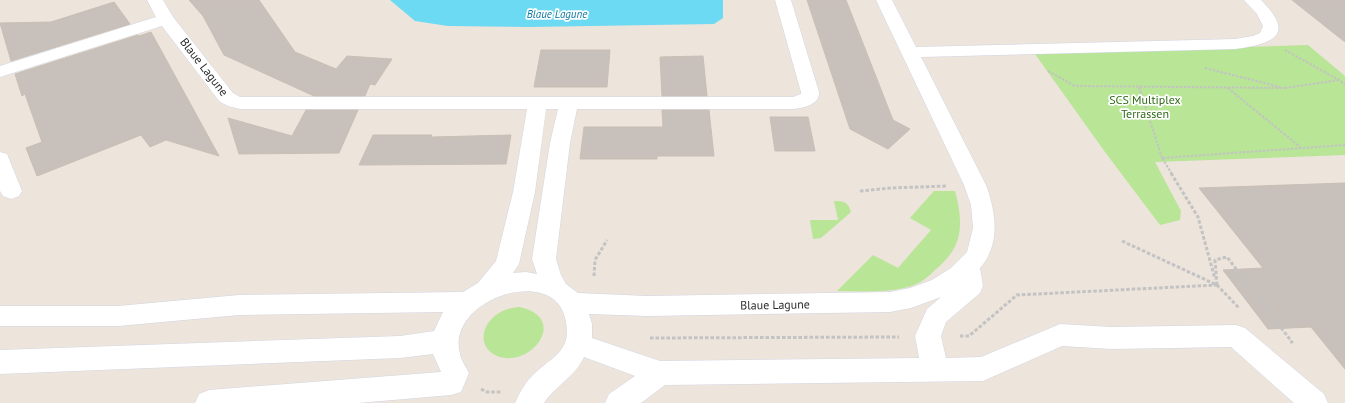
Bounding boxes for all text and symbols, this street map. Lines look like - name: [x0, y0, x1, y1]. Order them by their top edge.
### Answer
- water label: Blaue Lagune: [527, 7, 587, 21]
- street label: Blaue Lagune: [177, 35, 232, 99]
- park label: SCS Multiplex Terrassen: [1109, 92, 1181, 121]
- street label: Blaue Lagune: [740, 296, 810, 313]

